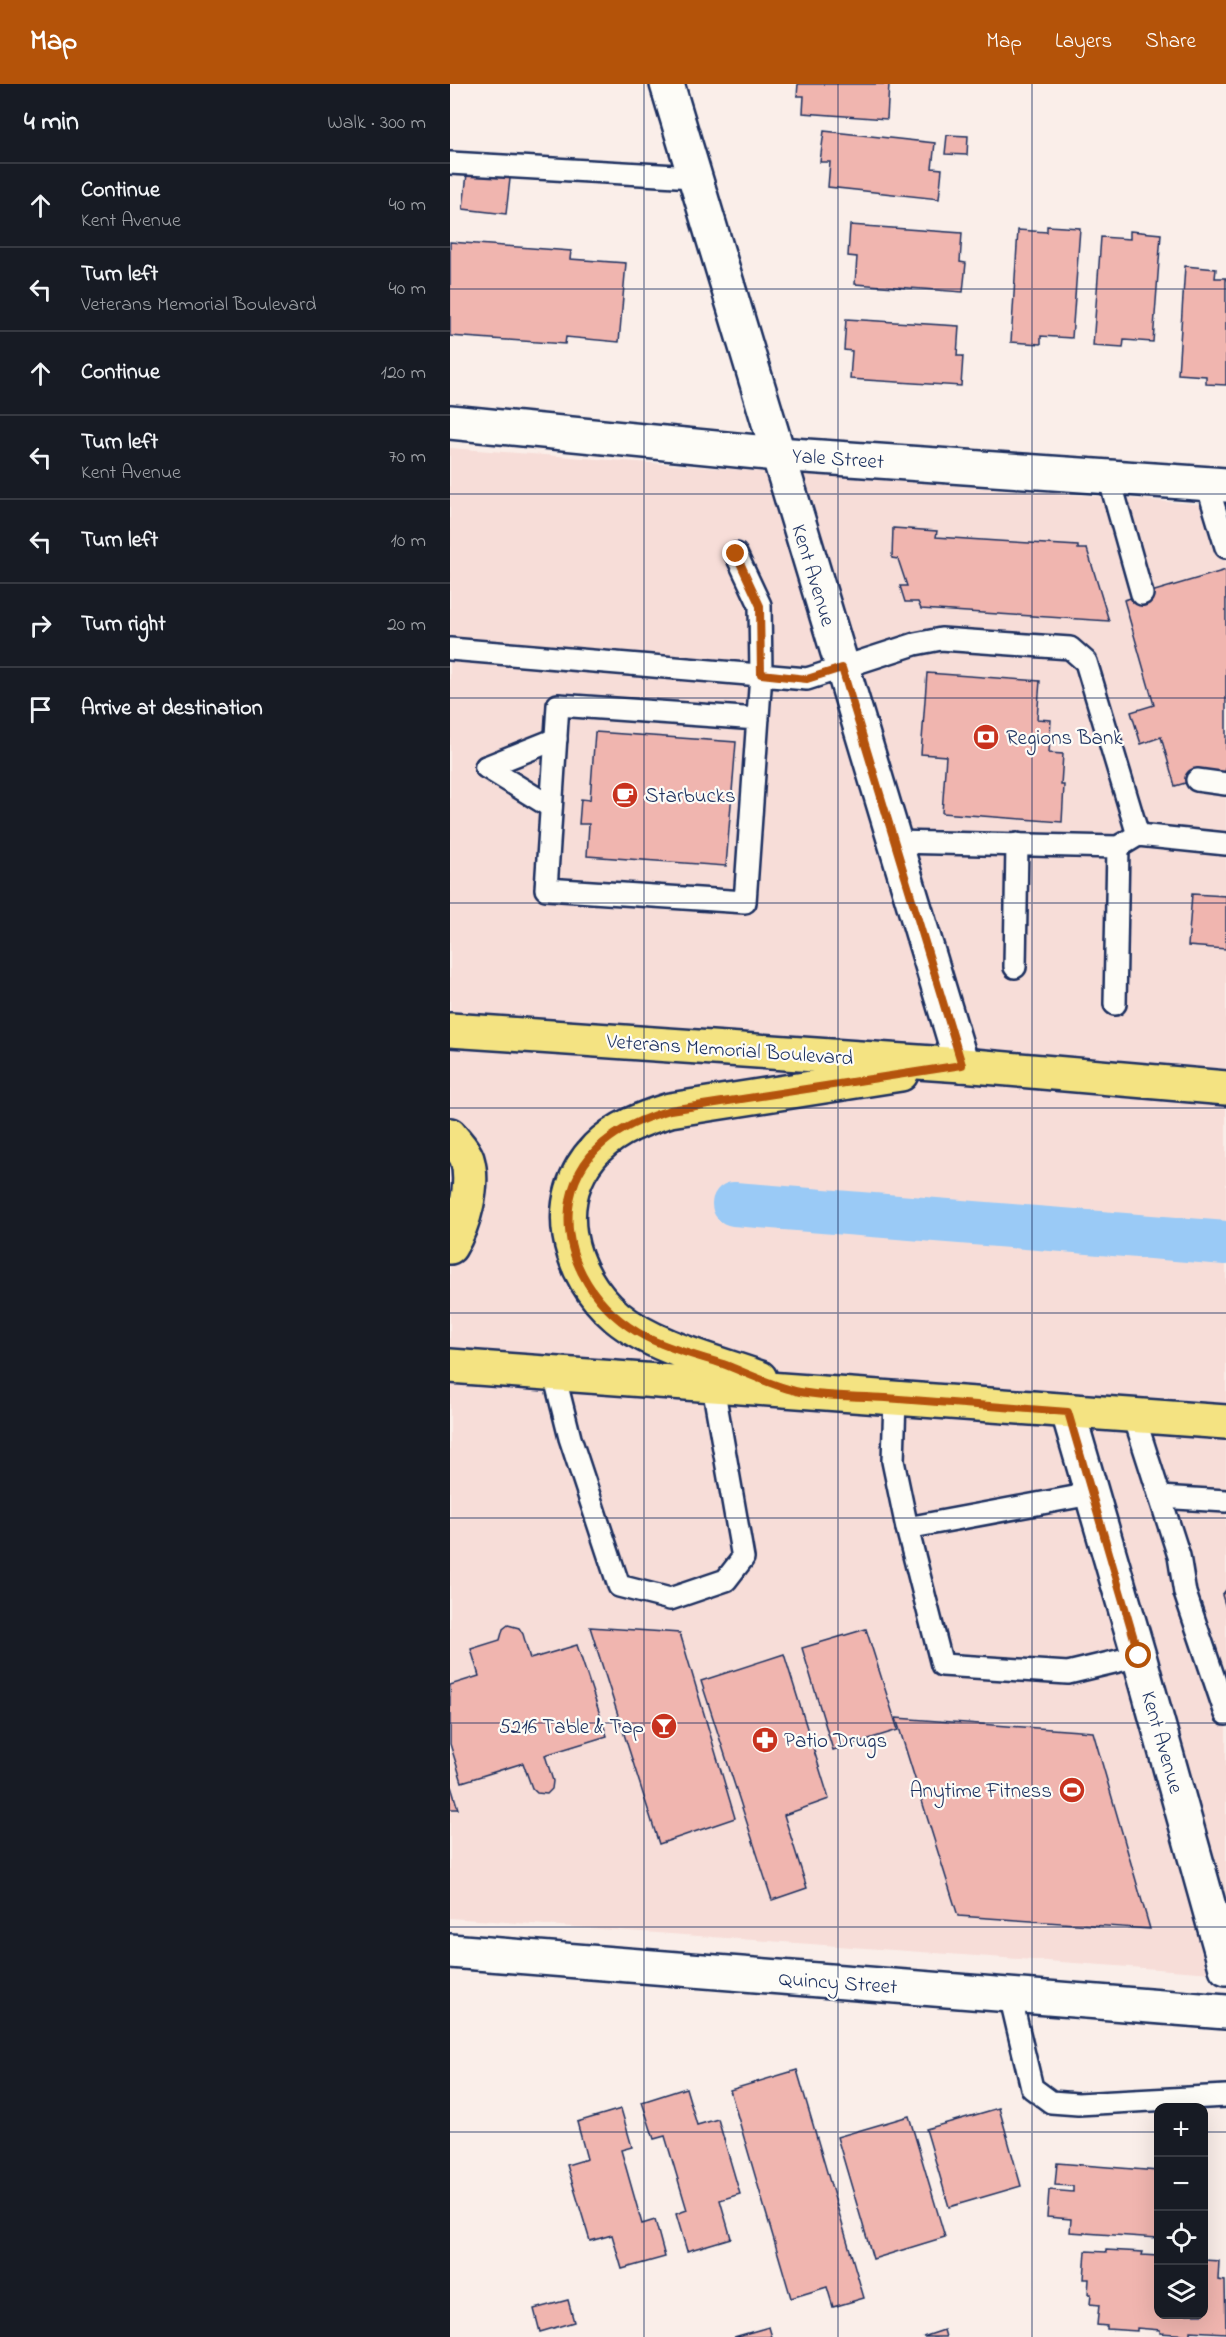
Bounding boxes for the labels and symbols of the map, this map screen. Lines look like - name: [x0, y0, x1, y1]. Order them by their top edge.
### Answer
- street label: Yale Street: [791, 442, 885, 478]
- street label: Kent Avenue: [782, 521, 842, 631]
- route end: [722, 540, 748, 566]
- bank icon: Regions Bank: [971, 722, 1001, 752]
- place label: Regions Bank: [1006, 724, 1123, 756]
- cafe icon: Starbucks: [610, 780, 640, 810]
- place label: Starbucks: [645, 782, 736, 812]
- street label: Veterans Memorial Boulevard: [604, 1027, 854, 1075]
- route start: [1125, 1642, 1151, 1668]
- street label: Kent Avenue: [1132, 1688, 1190, 1798]
- bar icon: 5216 Table & Tap: [649, 1711, 679, 1741]
- place label: 5216 Table & Tap: [499, 1713, 644, 1743]
- pharmacy icon: Patio Drugs: [750, 1725, 780, 1755]
- place label: Patio Drugs: [784, 1727, 887, 1759]
- sports icon: Anytime Fitness: [1057, 1775, 1087, 1805]
- place label: Anytime Fitness: [910, 1777, 1052, 1809]
- street label: Quincy Street: [777, 1965, 898, 2005]

